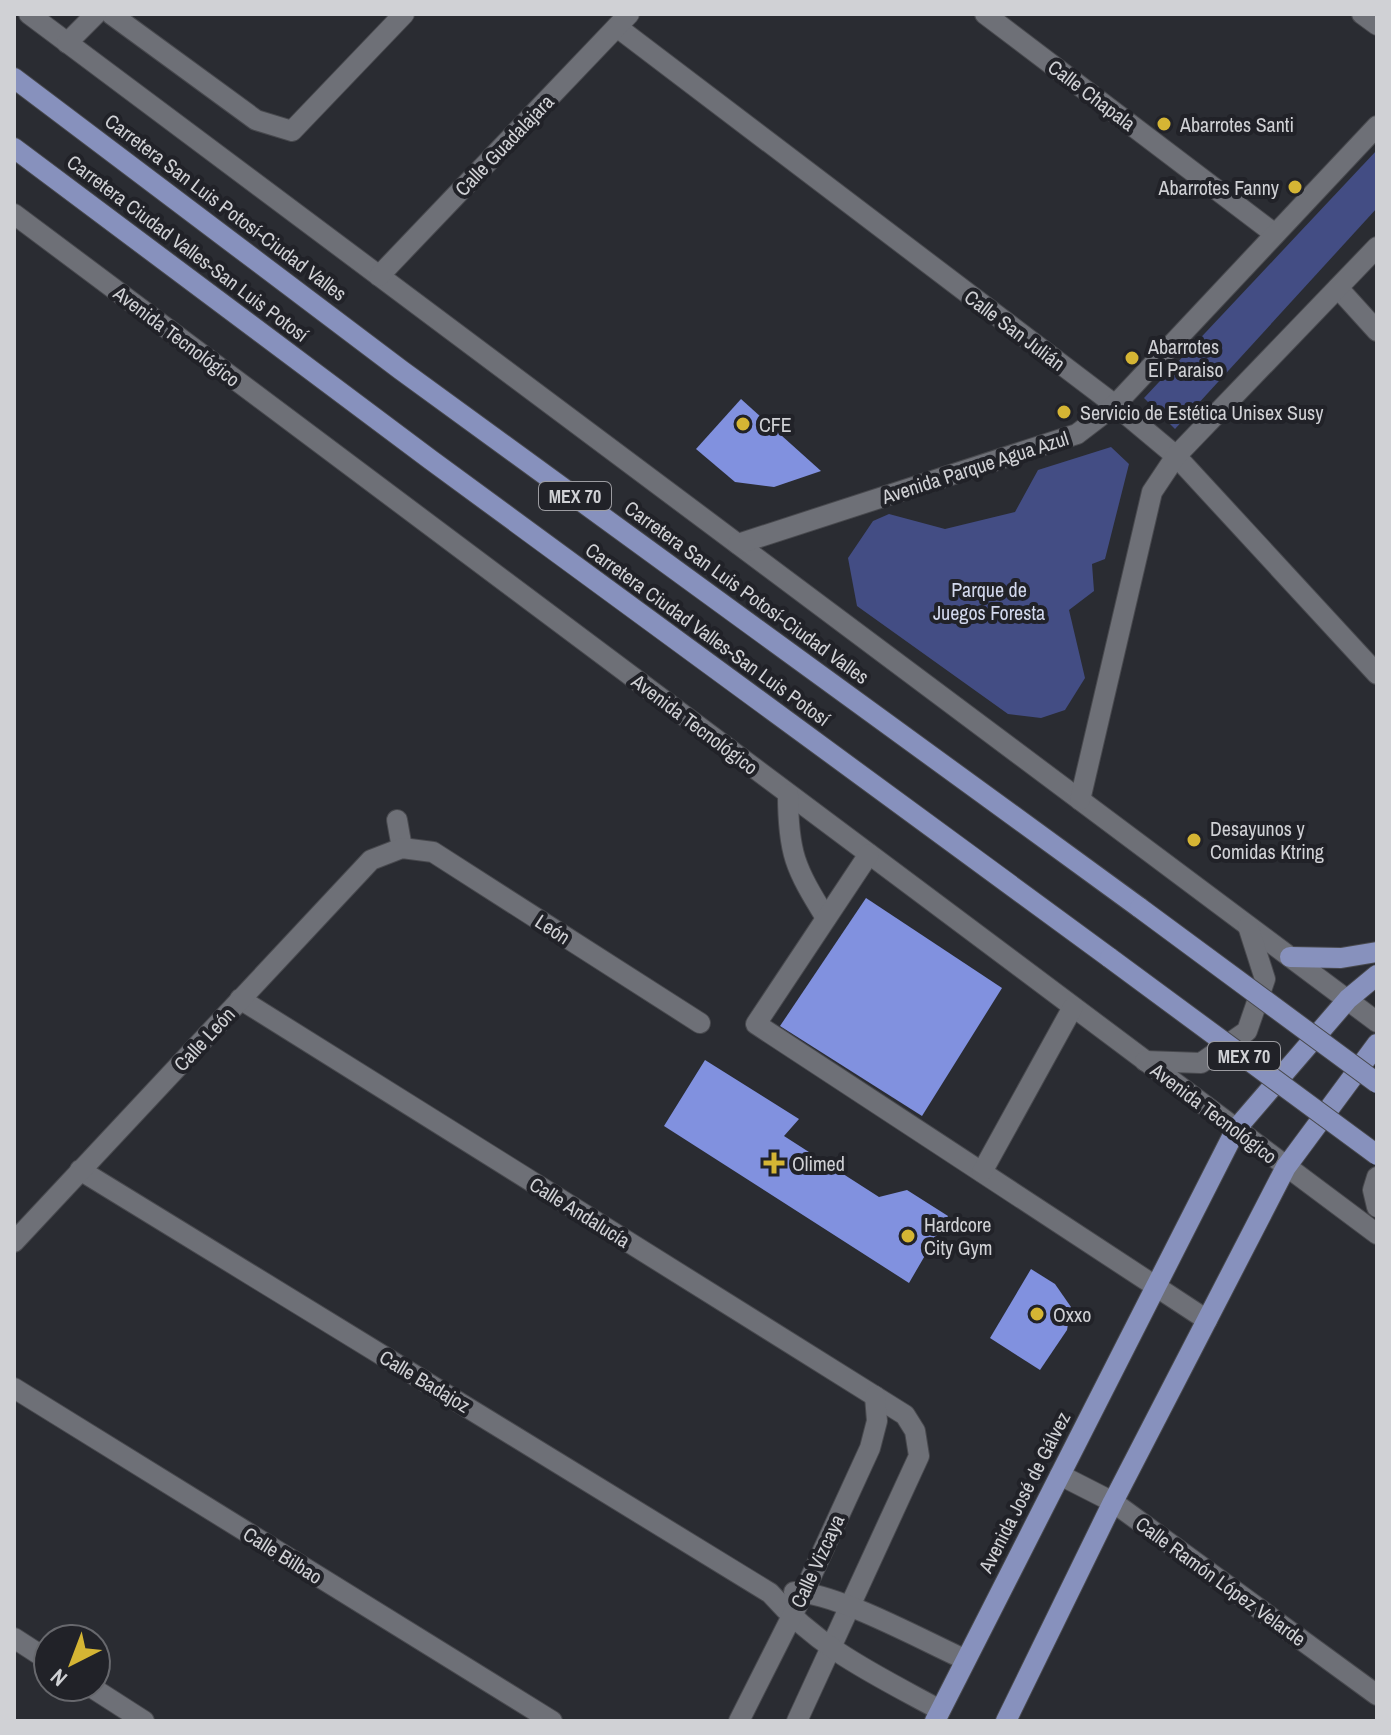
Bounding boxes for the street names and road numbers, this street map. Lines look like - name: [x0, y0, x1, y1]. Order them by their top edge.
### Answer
- street label: Calle Chapala: [1043, 53, 1141, 137]
- street label: Calle Guadalajara: [449, 88, 559, 202]
- street label: Carretera San Luis Potosí-Ciudad Valles: [100, 107, 352, 307]
- street label: Carretera Ciudad Valles-San Luis Potosí: [62, 148, 315, 348]
- street label: Avenida Tecnológico: [107, 279, 246, 392]
- street label: Calle San Julián: [959, 283, 1071, 377]
- street label: Avenida Parque Agua Azul: [877, 424, 1072, 510]
- road number: MEX 70: [539, 482, 611, 510]
- street label: Carretera San Luis Potosí-Ciudad Valles: [619, 494, 875, 690]
- street label: Carretera Ciudad Valles-San Luis Potosí: [580, 536, 836, 732]
- street label: Avenida Tecnológico: [625, 667, 764, 780]
- street label: León: [530, 908, 576, 950]
- street label: Calle León: [167, 1001, 241, 1077]
- road number: MEX 70: [1208, 1042, 1280, 1070]
- street label: Avenida Tecnológico: [1144, 1056, 1283, 1169]
- street label: Calle Andalucía: [525, 1170, 635, 1254]
- street label: Calle Badajoz: [375, 1343, 475, 1419]
- street label: Avenida José de Gálvez: [971, 1407, 1076, 1578]
- street label: Calle Vizcaya: [784, 1510, 850, 1612]
- street label: Calle Ramón López Velarde: [1130, 1510, 1312, 1652]
- street label: Calle Bilbao: [238, 1520, 328, 1590]

